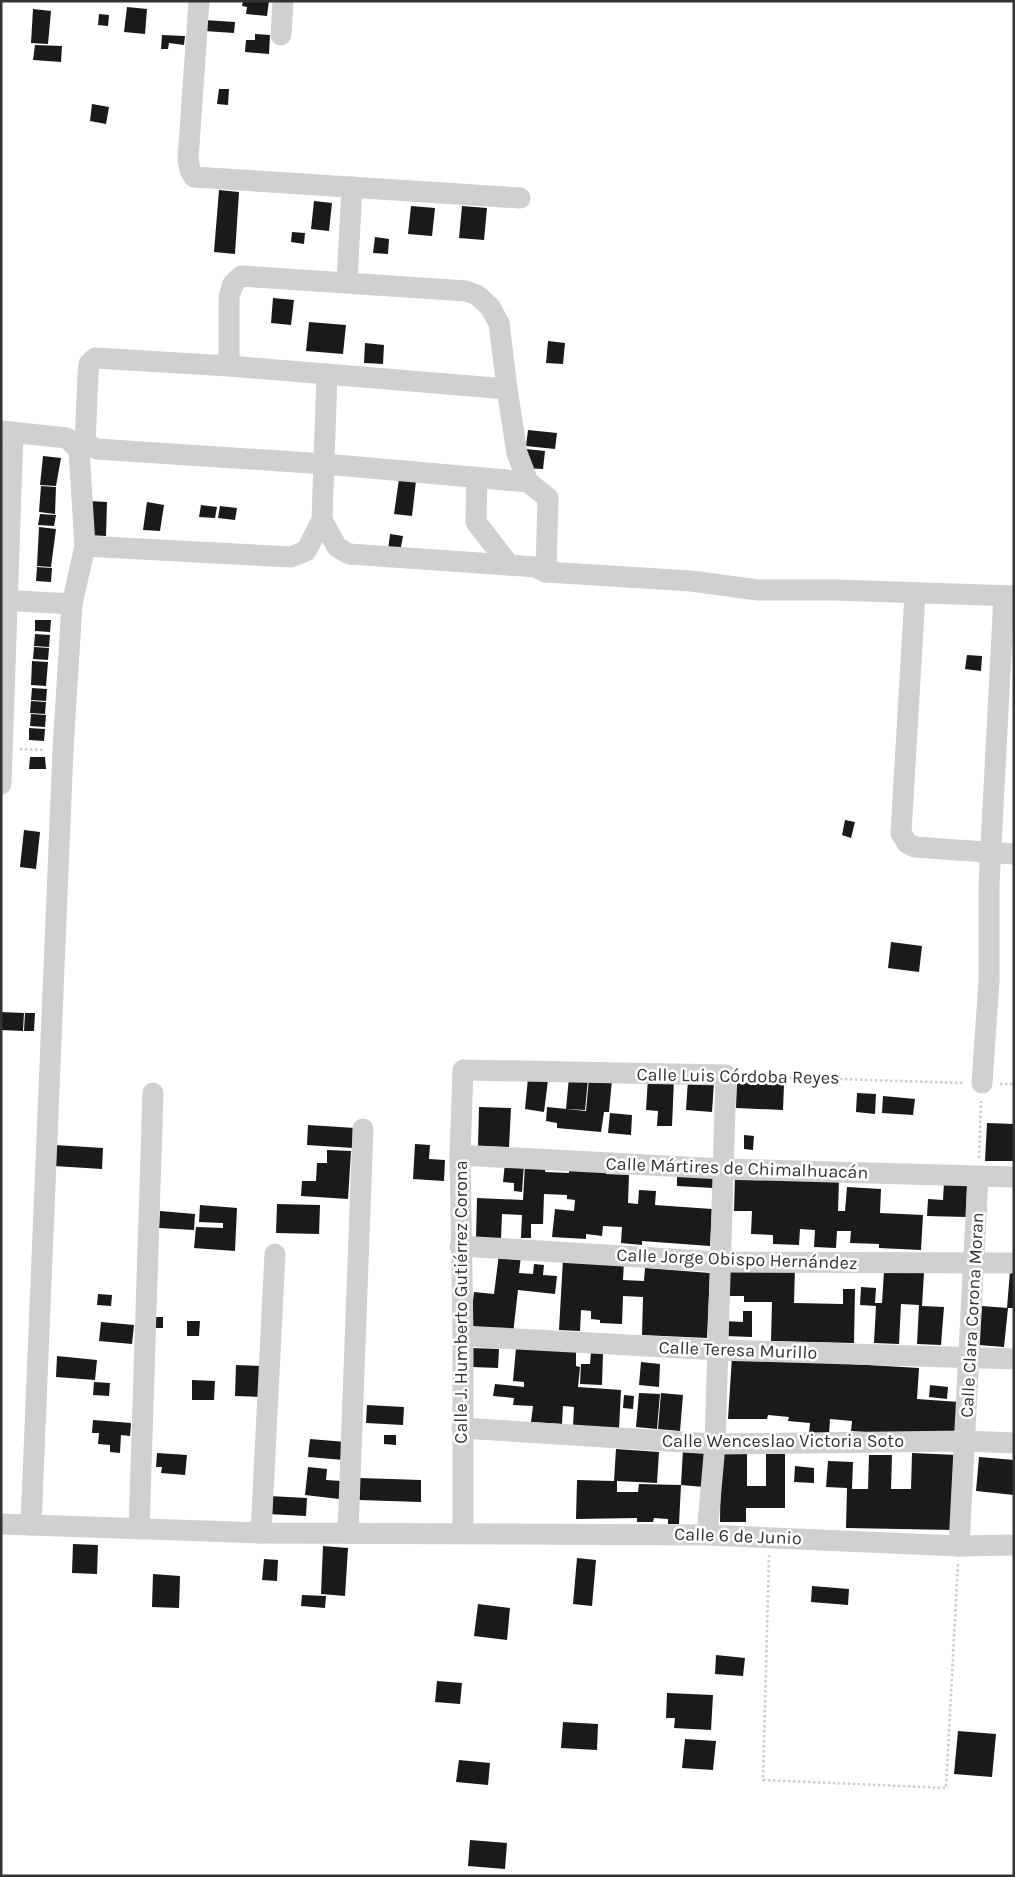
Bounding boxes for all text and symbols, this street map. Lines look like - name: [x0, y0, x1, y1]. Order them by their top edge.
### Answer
- street label: Calle Luis Córdoba Reyes: [636, 1063, 840, 1089]
- street label: Calle Mártires de Chimalhuacán: [605, 1152, 869, 1184]
- street label: Calle J. Humberto Gutiérrez Corona: [450, 1160, 472, 1444]
- street label: Calle Clara Corona Moran: [956, 1212, 988, 1418]
- street label: Calle Jorge Obispo Hernández: [616, 1244, 858, 1274]
- street label: Calle Teresa Murillo: [658, 1336, 818, 1364]
- street label: Calle Wenceslao Victoria Soto: [662, 1430, 904, 1452]
- street label: Calle 6 de Junio: [674, 1523, 802, 1549]

